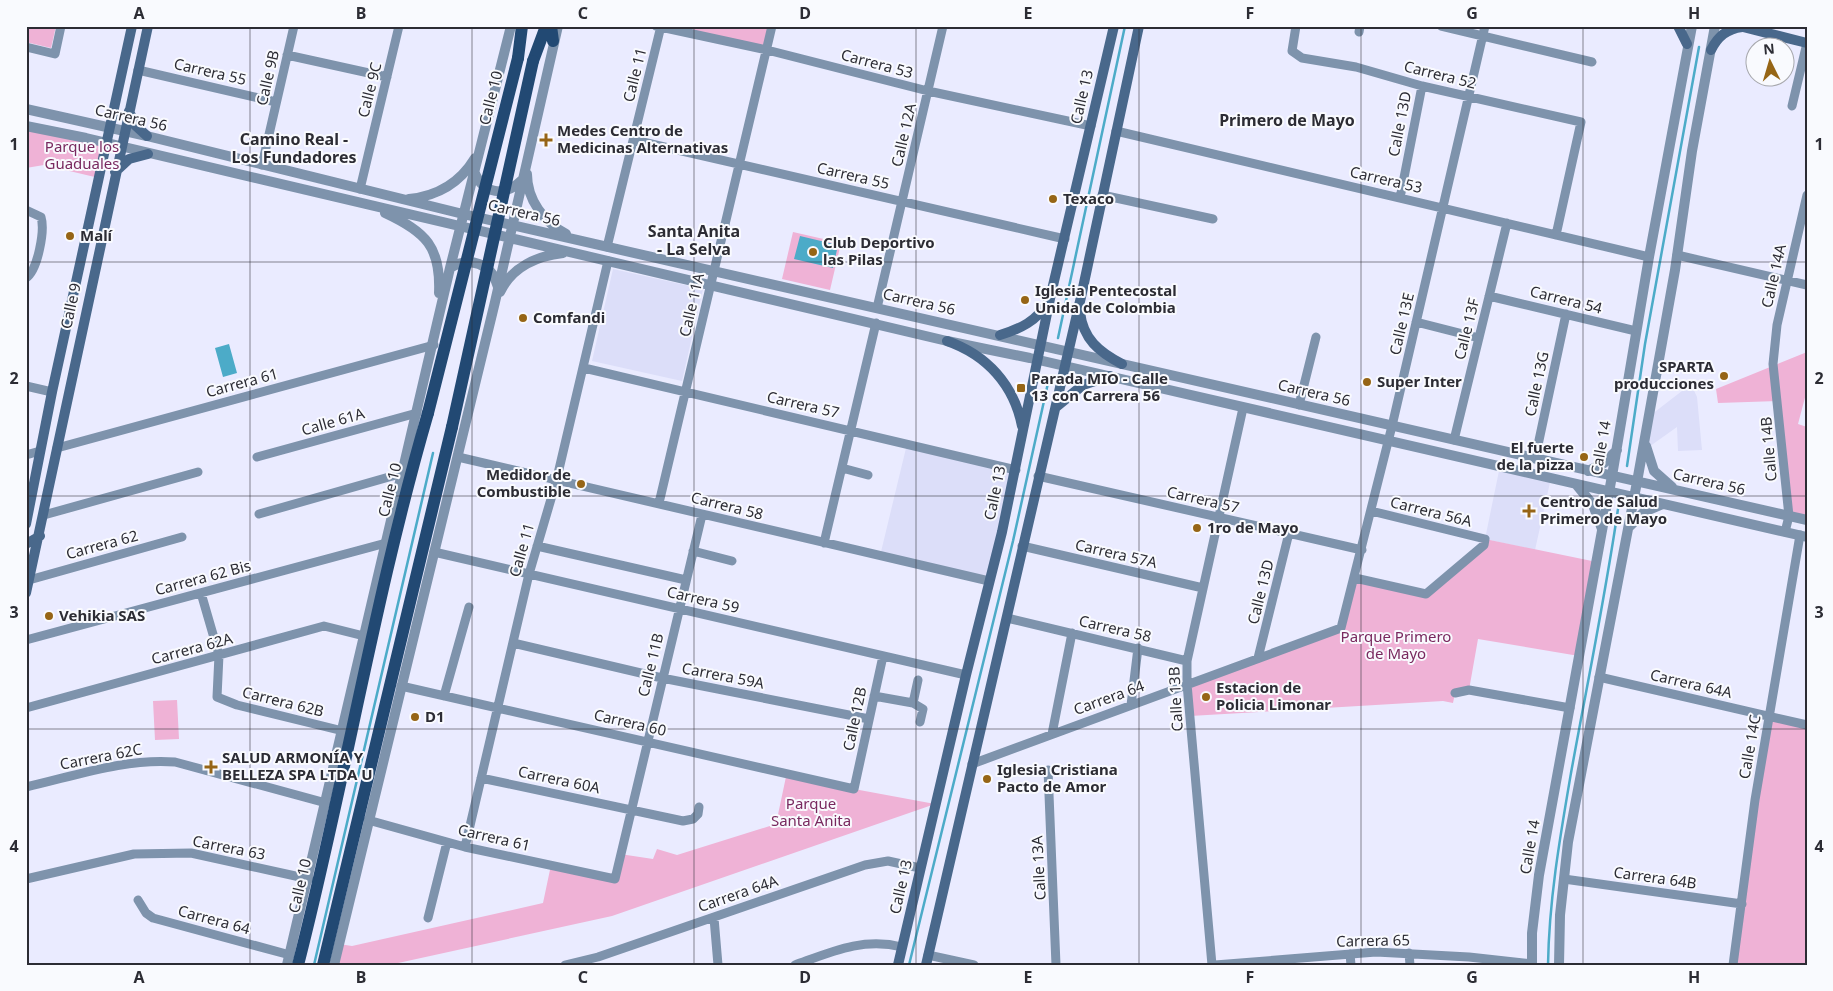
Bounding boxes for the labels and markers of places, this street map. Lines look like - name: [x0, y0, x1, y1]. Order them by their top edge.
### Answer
- place label: Medes Centro de Medicinas Alternativas: [557, 120, 728, 157]
- marker: Medes Centro de Medicinas Alternativas: [539, 133, 553, 147]
- place label: Texaco: [1063, 188, 1114, 208]
- marker: Texaco: [1047, 193, 1059, 205]
- place label: Malí: [80, 225, 114, 245]
- marker: Malí: [64, 230, 76, 242]
- place label: Club Deportivo las Pilas: [823, 232, 935, 269]
- marker: Club Deportivo las Pilas: [807, 246, 819, 258]
- place label: Iglesia Pentecostal Unida de Colombia: [1035, 280, 1177, 317]
- marker: Iglesia Pentecostal Unida de Colombia: [1019, 294, 1031, 306]
- place label: Comfandi: [533, 307, 605, 327]
- marker: Comfandi: [517, 312, 529, 324]
- place label: SPARTA producciones: [1614, 356, 1715, 393]
- place label: Parada MIO - Calle 13 con Carrera 56: [1031, 368, 1168, 405]
- marker: SPARTA producciones: [1718, 370, 1730, 382]
- place label: Super Inter: [1377, 371, 1462, 391]
- marker: Super Inter: [1361, 376, 1373, 388]
- marker: Parada MIO - Calle 13 con Carrera 56: [1015, 382, 1027, 394]
- place label: El fuerte de la pizza: [1497, 437, 1574, 474]
- marker: El fuerte de la pizza: [1578, 451, 1590, 463]
- place label: Medidor de Combustible: [477, 464, 571, 501]
- marker: Medidor de Combustible: [575, 478, 587, 490]
- place label: Centro de Salud Primero de Mayo: [1540, 491, 1667, 528]
- marker: Centro de Salud Primero de Mayo: [1522, 504, 1536, 518]
- place label: 1ro de Mayo: [1207, 517, 1299, 537]
- marker: 1ro de Mayo: [1191, 522, 1203, 534]
- place label: Vehikia SAS: [59, 605, 145, 625]
- marker: Vehikia SAS: [43, 610, 55, 622]
- place label: Estacion de Policia Limonar: [1216, 677, 1331, 714]
- marker: Estacion de Policia Limonar: [1200, 691, 1212, 703]
- place label: D1: [425, 706, 445, 726]
- marker: D1: [409, 711, 421, 723]
- place label: SALUD ARMONÍA Y BELLEZA SPA LTDA U: [222, 747, 373, 784]
- place label: Iglesia Cristiana Pacto de Amor: [997, 759, 1118, 796]
- marker: SALUD ARMONÍA Y BELLEZA SPA LTDA U: [204, 760, 218, 774]
- marker: Iglesia Cristiana Pacto de Amor: [981, 773, 993, 785]

